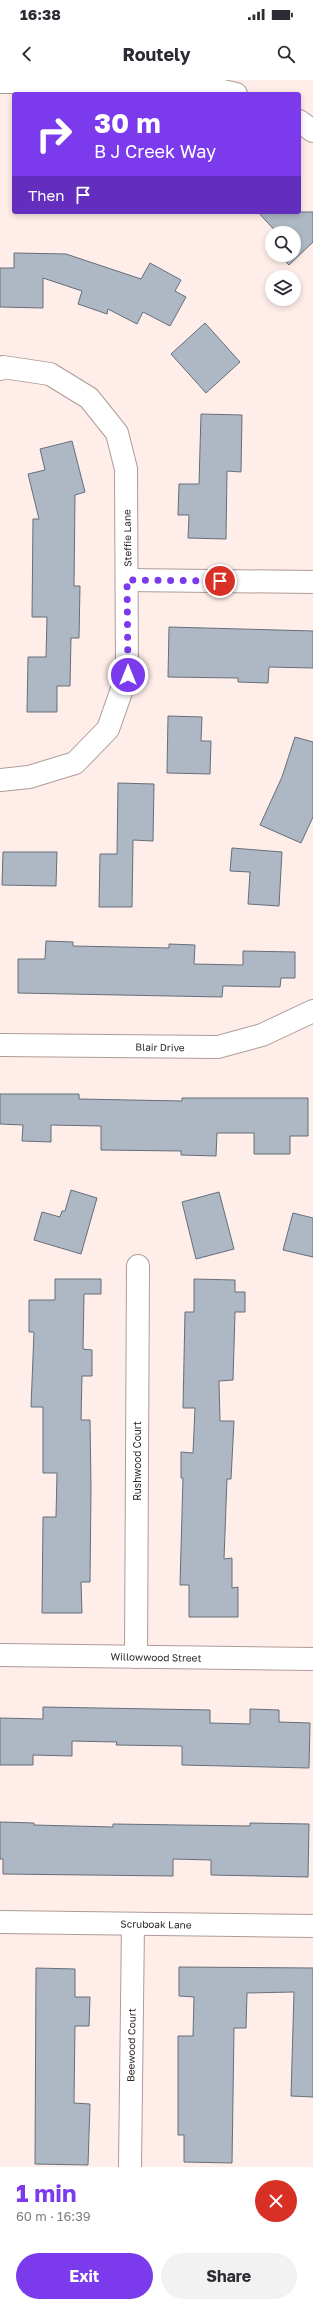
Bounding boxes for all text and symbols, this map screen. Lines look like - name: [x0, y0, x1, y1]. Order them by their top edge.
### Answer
- text: 16:38: [20, 5, 61, 23]
- icon: back: [16, 43, 38, 65]
- text: Routely: [122, 43, 191, 65]
- icon: search: [275, 43, 297, 65]
- text: 30 m: [94, 106, 161, 139]
- icon: right: [28, 108, 80, 160]
- text: B J Creek Way: [94, 140, 216, 162]
- icon: arrive: [72, 184, 94, 206]
- text: Then: [28, 186, 64, 204]
- map controls: [265, 226, 301, 306]
- button: search: [265, 226, 301, 262]
- button: layers: [265, 270, 301, 306]
- street label: Steffie Lane: [120, 509, 134, 567]
- pin: [203, 564, 237, 598]
- icon: arrive: [209, 570, 231, 592]
- position arrow: [107, 654, 149, 696]
- street label: Blair Drive: [135, 1041, 185, 1053]
- street label: Rushwood Court: [131, 1421, 143, 1501]
- street label: Willowwood Street: [110, 1650, 202, 1664]
- street label: Scruboak Lane: [120, 1917, 192, 1931]
- street label: Beewood Court: [124, 2008, 138, 2082]
- text: 1 min: [16, 2178, 76, 2207]
- button: close: [255, 2180, 297, 2222]
- text: 60 m · 16:39: [16, 2208, 91, 2224]
- button: Exit: [16, 2253, 153, 2299]
- button: Share: [161, 2253, 297, 2299]

